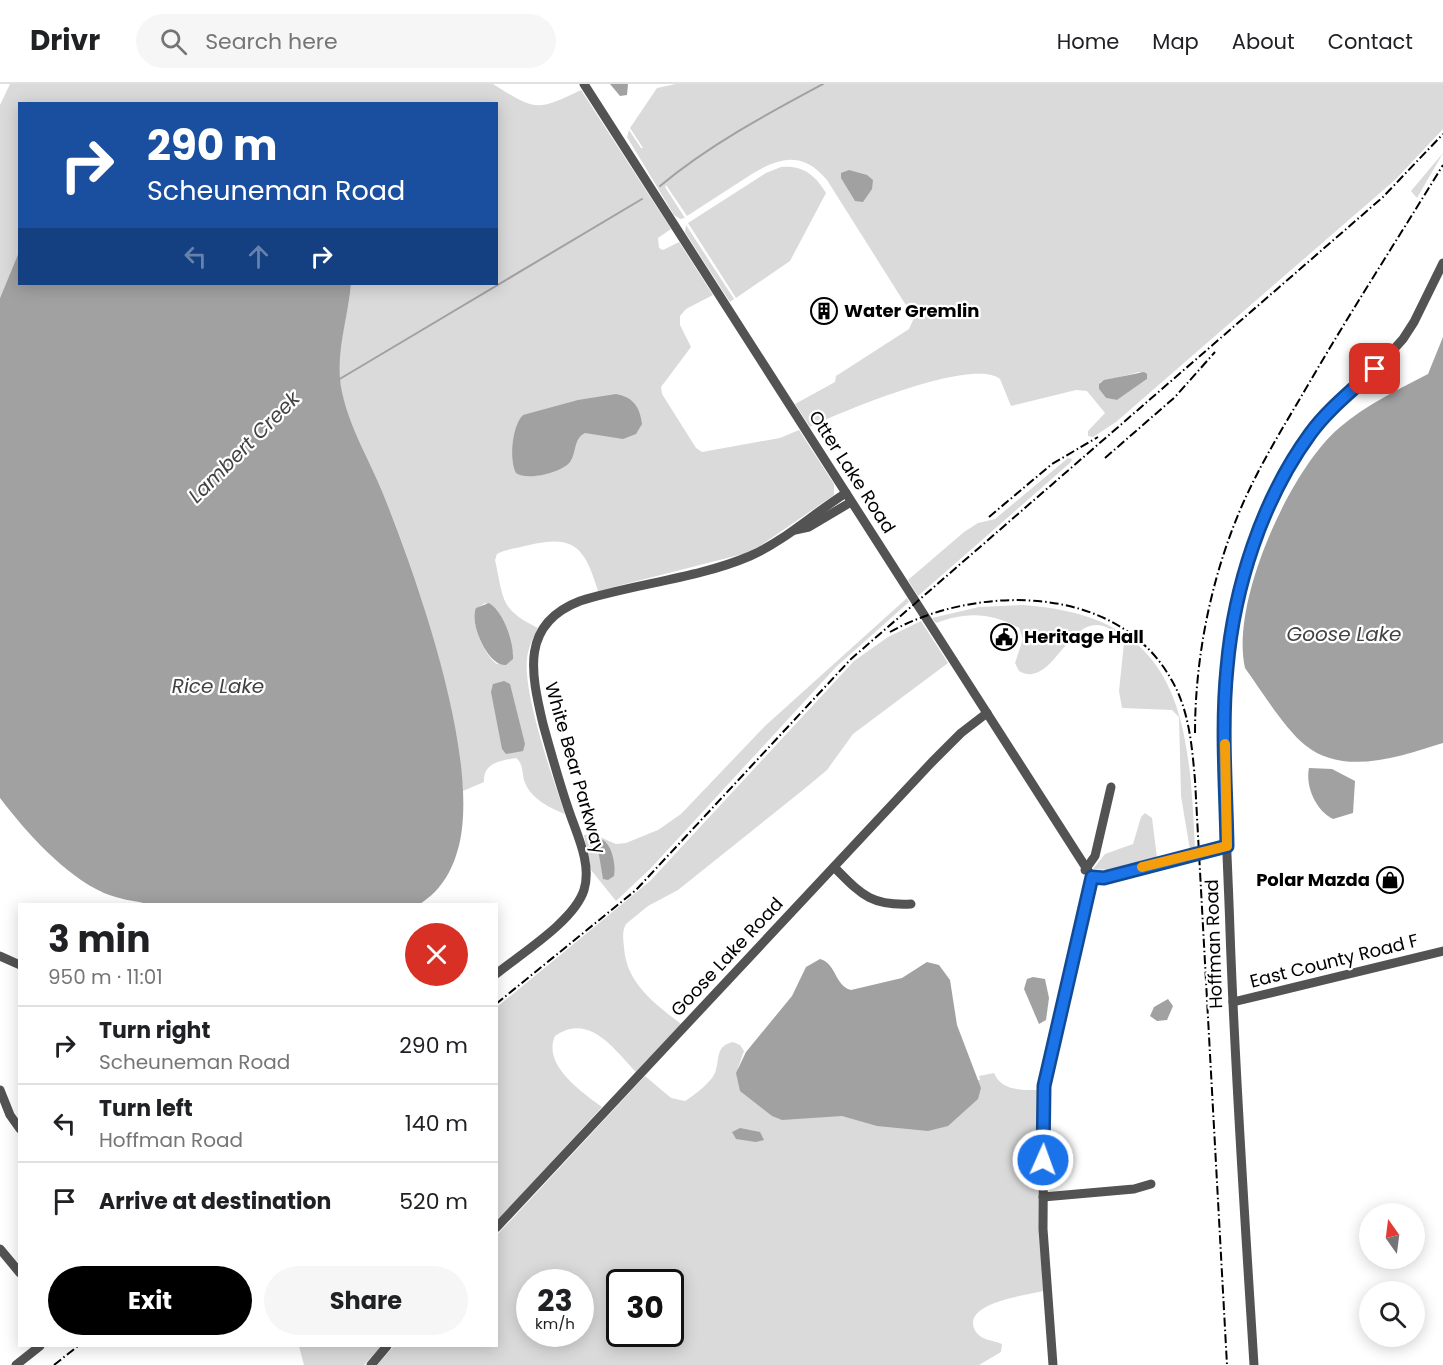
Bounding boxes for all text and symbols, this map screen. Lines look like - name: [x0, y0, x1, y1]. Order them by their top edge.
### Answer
- search box: [136, 14, 556, 68]
- text: Drivr: [30, 21, 100, 60]
- icon: search: [157, 25, 190, 58]
- text: Search here: [205, 26, 338, 57]
- text: Home: [1057, 27, 1119, 56]
- text: Map: [1152, 27, 1199, 56]
- text: About: [1232, 27, 1295, 56]
- text: Contact: [1328, 27, 1413, 56]
- text: 290 m: [147, 116, 278, 175]
- icon: right: [48, 126, 126, 204]
- text: Scheuneman Road: [147, 172, 405, 209]
- icon: left: [179, 240, 212, 273]
- icon: ahead: [242, 240, 275, 273]
- icon: right: [305, 240, 338, 273]
- building icon: Water Gremlin: [809, 296, 839, 326]
- place label: Water Gremlin: [844, 298, 979, 323]
- pin: [1349, 343, 1400, 394]
- icon: arrive: [1358, 352, 1391, 385]
- water label: Lambert Creek: [182, 384, 307, 509]
- street label: Otter Lake Road: [803, 405, 902, 538]
- water label: Goose Lake: [1287, 620, 1401, 648]
- public building icon: Heritage Hall: [989, 622, 1019, 652]
- place label: Heritage Hall: [1024, 624, 1144, 649]
- water label: Rice Lake: [172, 672, 264, 700]
- street label: White Bear Parkway: [539, 679, 612, 857]
- shop icon: Polar Mazda: [1375, 865, 1405, 895]
- place label: Polar Mazda: [1256, 867, 1370, 892]
- street label: Hoffman Road: [1199, 879, 1228, 1009]
- street label: Goose Lake Road: [665, 892, 788, 1022]
- text: 3 min: [48, 914, 150, 965]
- button: close: [405, 923, 468, 986]
- street label: East County Road F: [1247, 927, 1421, 994]
- text: 950 m · 11:01: [48, 963, 163, 991]
- text: Turn right: [99, 1015, 210, 1046]
- icon: right: [48, 1029, 81, 1062]
- text: 290 m: [399, 1030, 468, 1061]
- text: Scheuneman Road: [99, 1048, 290, 1076]
- text: Turn left: [99, 1093, 193, 1124]
- icon: left: [48, 1107, 81, 1140]
- text: 140 m: [405, 1108, 468, 1139]
- text: Hoffman Road: [99, 1126, 243, 1154]
- position arrow: [1011, 1128, 1075, 1192]
- icon: arrive: [48, 1185, 81, 1218]
- text: Arrive at destination: [99, 1186, 331, 1217]
- text: 520 m: [399, 1186, 468, 1217]
- north arrow: [1359, 1203, 1425, 1269]
- map controls: [1359, 1203, 1425, 1347]
- button: Exit: [48, 1266, 252, 1335]
- button: Share: [264, 1266, 468, 1335]
- speed limit sign: 30: [606, 1269, 684, 1347]
- text: 23: [537, 1279, 573, 1322]
- button: search: [1359, 1281, 1425, 1347]
- text: km/h: [535, 1313, 575, 1334]

